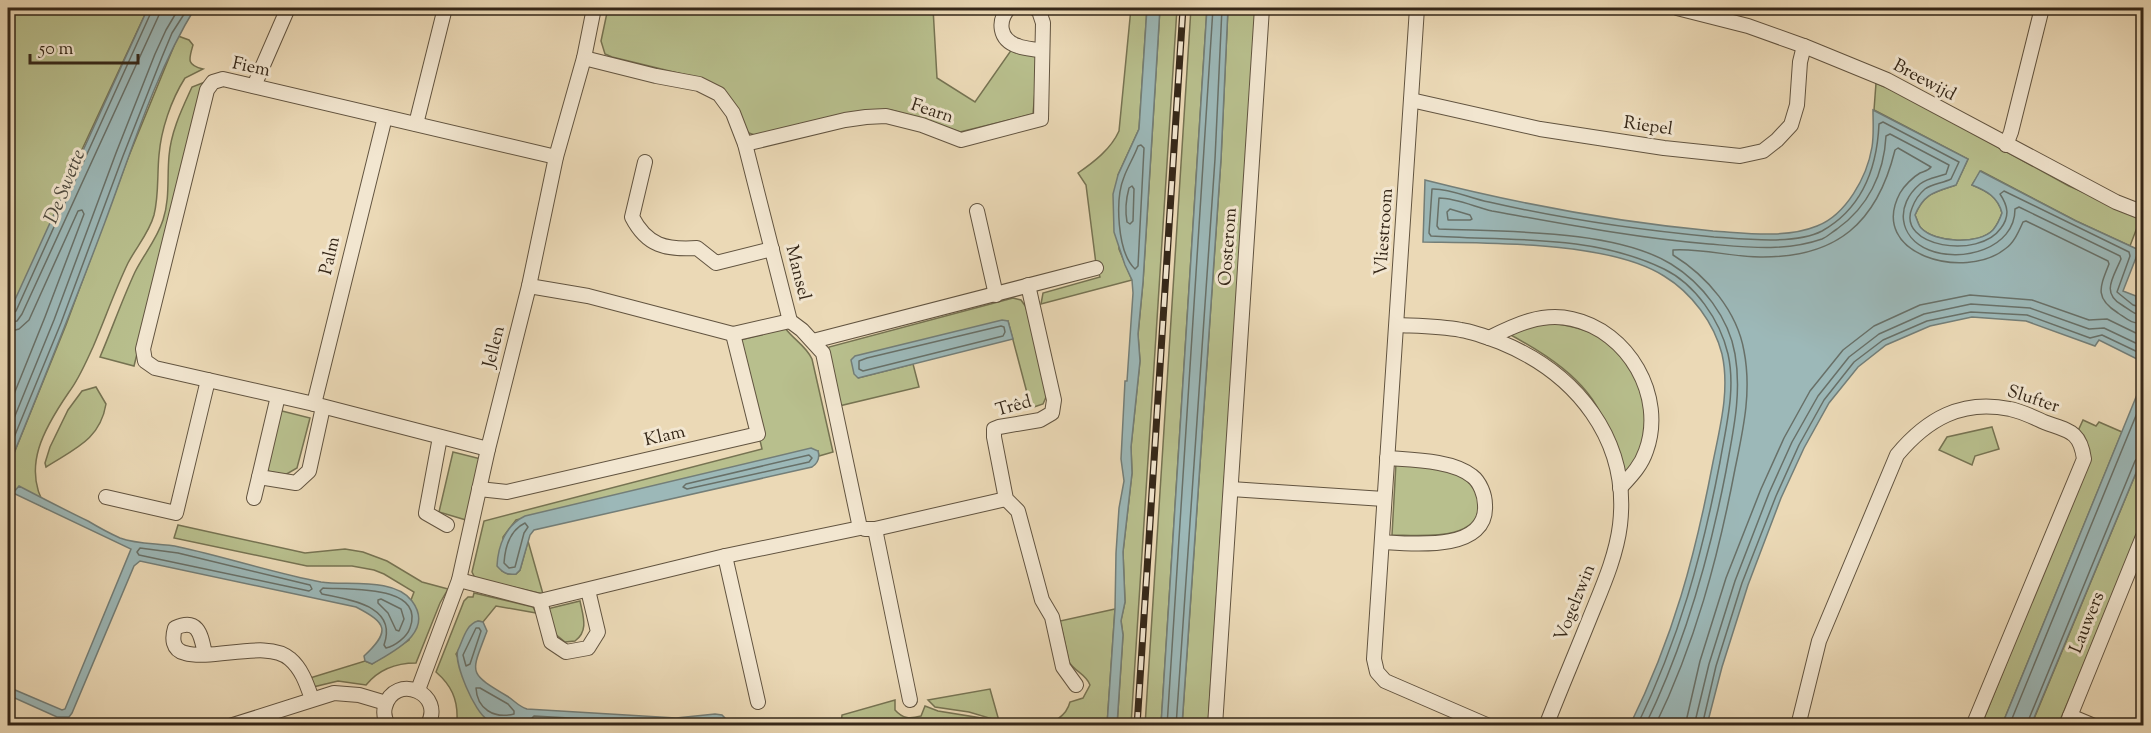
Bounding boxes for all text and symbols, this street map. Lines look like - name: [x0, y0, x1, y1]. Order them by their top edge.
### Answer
- scale bar: [30, 27, 138, 65]
- text: 50 m: [38, 37, 74, 63]
- street label: Fiem: [230, 51, 272, 85]
- street label: Breewijd: [1888, 53, 1960, 109]
- street label: Fearn: [907, 93, 957, 131]
- street label: Riepel: [1622, 111, 1674, 143]
- water label: De Swette: [38, 145, 94, 229]
- street label: Vliestroom: [1369, 187, 1401, 277]
- street label: Oosterom: [1213, 207, 1245, 287]
- street label: Palm: [314, 234, 348, 277]
- street label: Mansel: [778, 243, 816, 303]
- street label: Jellen: [477, 323, 513, 372]
- street label: Slufter: [2004, 379, 2063, 421]
- street label: Trêd: [993, 389, 1035, 425]
- street label: Klam: [642, 420, 688, 454]
- street label: Vogelzwin: [1549, 560, 1603, 645]
- street label: Lauwers: [2064, 588, 2112, 658]

